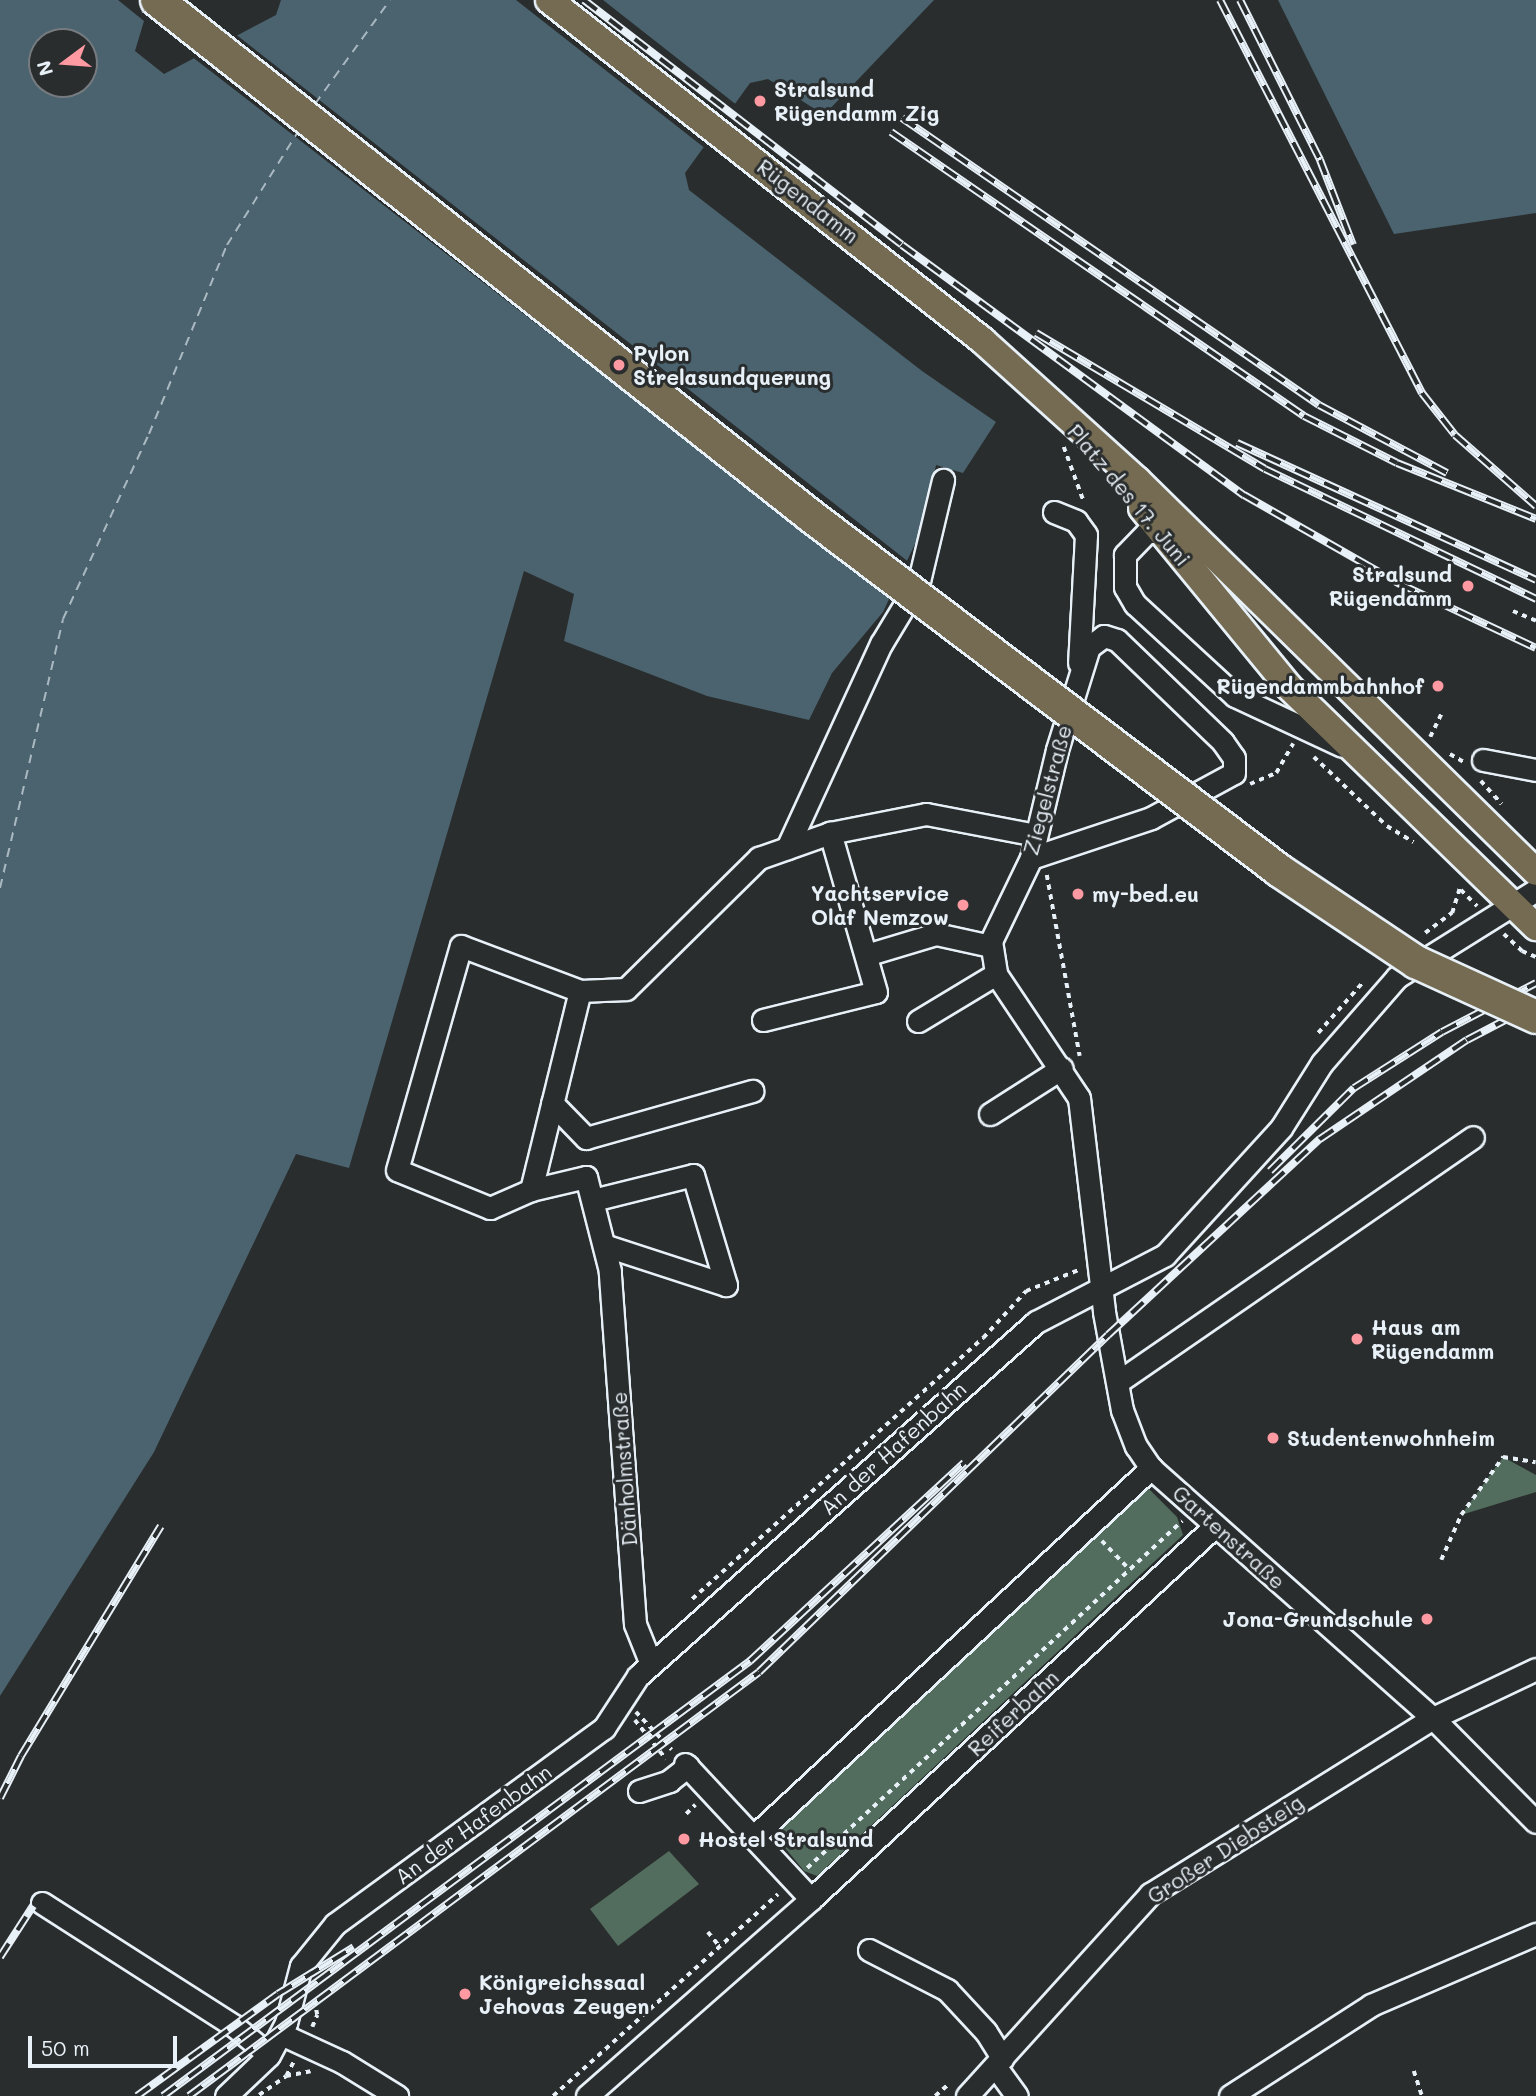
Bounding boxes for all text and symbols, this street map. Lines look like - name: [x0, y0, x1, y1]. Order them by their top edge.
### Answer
- north arrow: [28, 28, 98, 98]
- text: N: [30, 58, 58, 79]
- place label: Stralsund Rügendamm Zig: [774, 76, 939, 126]
- marker: Stralsund Rügendamm Zig: [752, 93, 768, 109]
- street label: Rügendamm: [752, 154, 864, 248]
- place label: Pylon Strelasundquerung: [633, 340, 831, 390]
- marker: Pylon Strelasundquerung: [611, 357, 627, 373]
- street label: Platz des 17. Juni: [1062, 419, 1196, 571]
- place label: Stralsund Rügendamm: [1329, 561, 1452, 611]
- marker: Stralsund Rügendamm: [1458, 576, 1478, 596]
- place label: Rügendammbahnhof: [1216, 673, 1424, 699]
- marker: Rügendammbahnhof: [1430, 678, 1446, 694]
- street label: Ziegelstraße: [1018, 722, 1076, 858]
- place label: Yachtservice Olaf Nemzow: [811, 880, 949, 930]
- place label: my-bed.eu: [1092, 881, 1199, 907]
- marker: my-bed.eu: [1070, 886, 1086, 902]
- marker: Yachtservice Olaf Nemzow: [955, 897, 971, 913]
- place label: Haus am Rügendamm: [1371, 1314, 1494, 1364]
- marker: Haus am Rügendamm: [1349, 1331, 1365, 1347]
- street label: An der Hafenbahn: [815, 1376, 971, 1520]
- street label: Dänholmstraße: [606, 1391, 642, 1547]
- place label: Studentenwohnheim: [1287, 1425, 1495, 1451]
- marker: Studentenwohnheim: [1265, 1430, 1281, 1446]
- street label: Gartenstraße: [1168, 1480, 1290, 1594]
- place label: Jona-Grundschule: [1223, 1606, 1413, 1632]
- marker: Jona-Grundschule: [1419, 1611, 1435, 1627]
- street label: Reiferbahn: [963, 1665, 1063, 1761]
- street label: An der Hafenbahn: [390, 1759, 556, 1889]
- street label: Großer Diebsteig: [1142, 1789, 1308, 1909]
- place label: Hostel Stralsund: [698, 1826, 873, 1852]
- marker: Hostel Stralsund: [676, 1831, 692, 1847]
- place label: Königreichssaal Jehovas Zeugen: [479, 1969, 649, 2019]
- marker: Königreichssaal Jehovas Zeugen: [457, 1986, 473, 2002]
- scale bar: [32, 2022, 180, 2066]
- text: 50 m: [41, 2034, 90, 2061]

